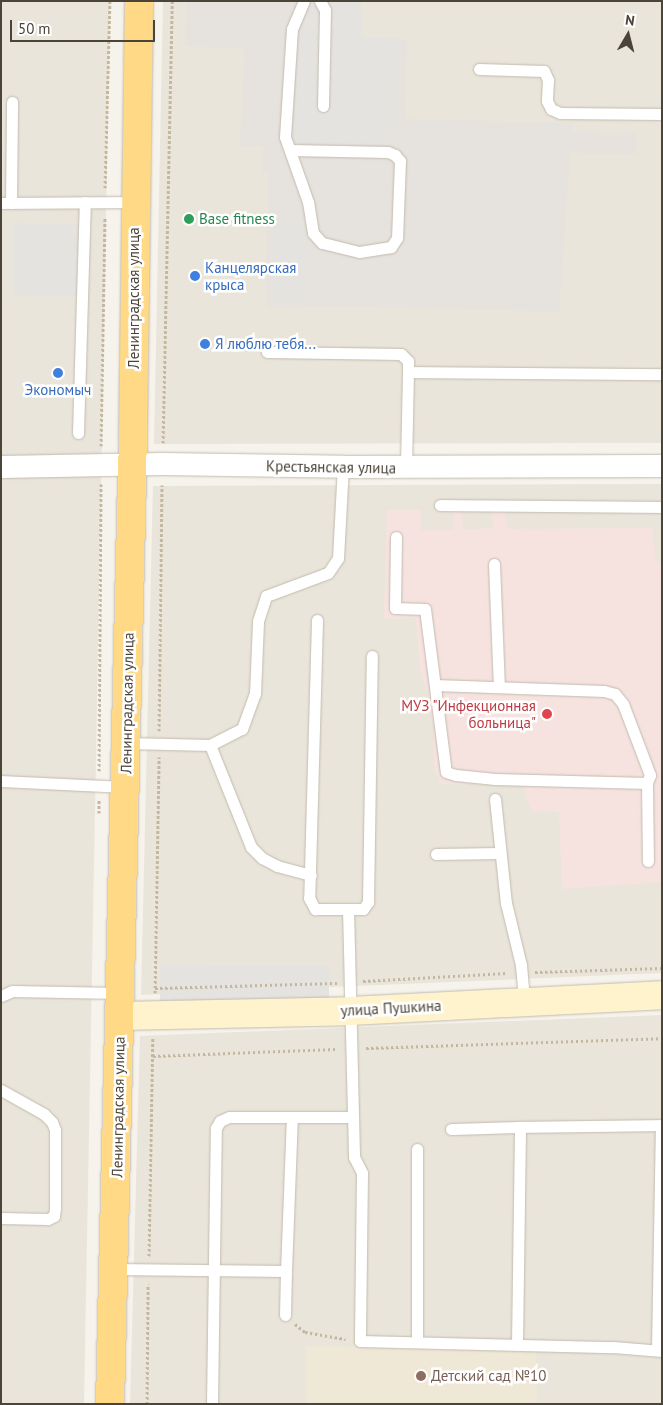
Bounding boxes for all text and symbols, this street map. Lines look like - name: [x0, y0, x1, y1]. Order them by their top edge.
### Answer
- scale bar: [12, 10, 158, 42]
- north arrow: [603, 10, 653, 60]
- text: N: [624, 11, 636, 30]
- text: 50 m: [18, 19, 51, 38]
- place label: Base fitness: [199, 210, 275, 228]
- marker: Base fitness: [183, 213, 195, 225]
- street label: Ленинградская улица: [125, 227, 143, 369]
- place label: Канцелярская крыса: [205, 258, 296, 293]
- marker: Канцелярская крыса: [189, 270, 201, 282]
- place label: Я люблю тебя...: [215, 335, 316, 353]
- marker: Я люблю тебя...: [199, 338, 211, 350]
- marker: Экономыч: [52, 367, 64, 379]
- place label: Экономыч: [25, 381, 91, 399]
- street label: Крестьянская улица: [266, 457, 396, 477]
- street label: Ленинградская улица: [117, 632, 137, 774]
- place label: МУЗ "Инфекционная больница": [400, 696, 536, 731]
- marker: МУЗ "Инфекционная больница": [540, 707, 554, 721]
- street label: улица Пушкина: [340, 996, 442, 1020]
- street label: Ленинградская улица: [108, 1036, 128, 1178]
- place label: Детский сад №10: [431, 1367, 546, 1385]
- marker: Детский сад №10: [415, 1370, 427, 1382]

